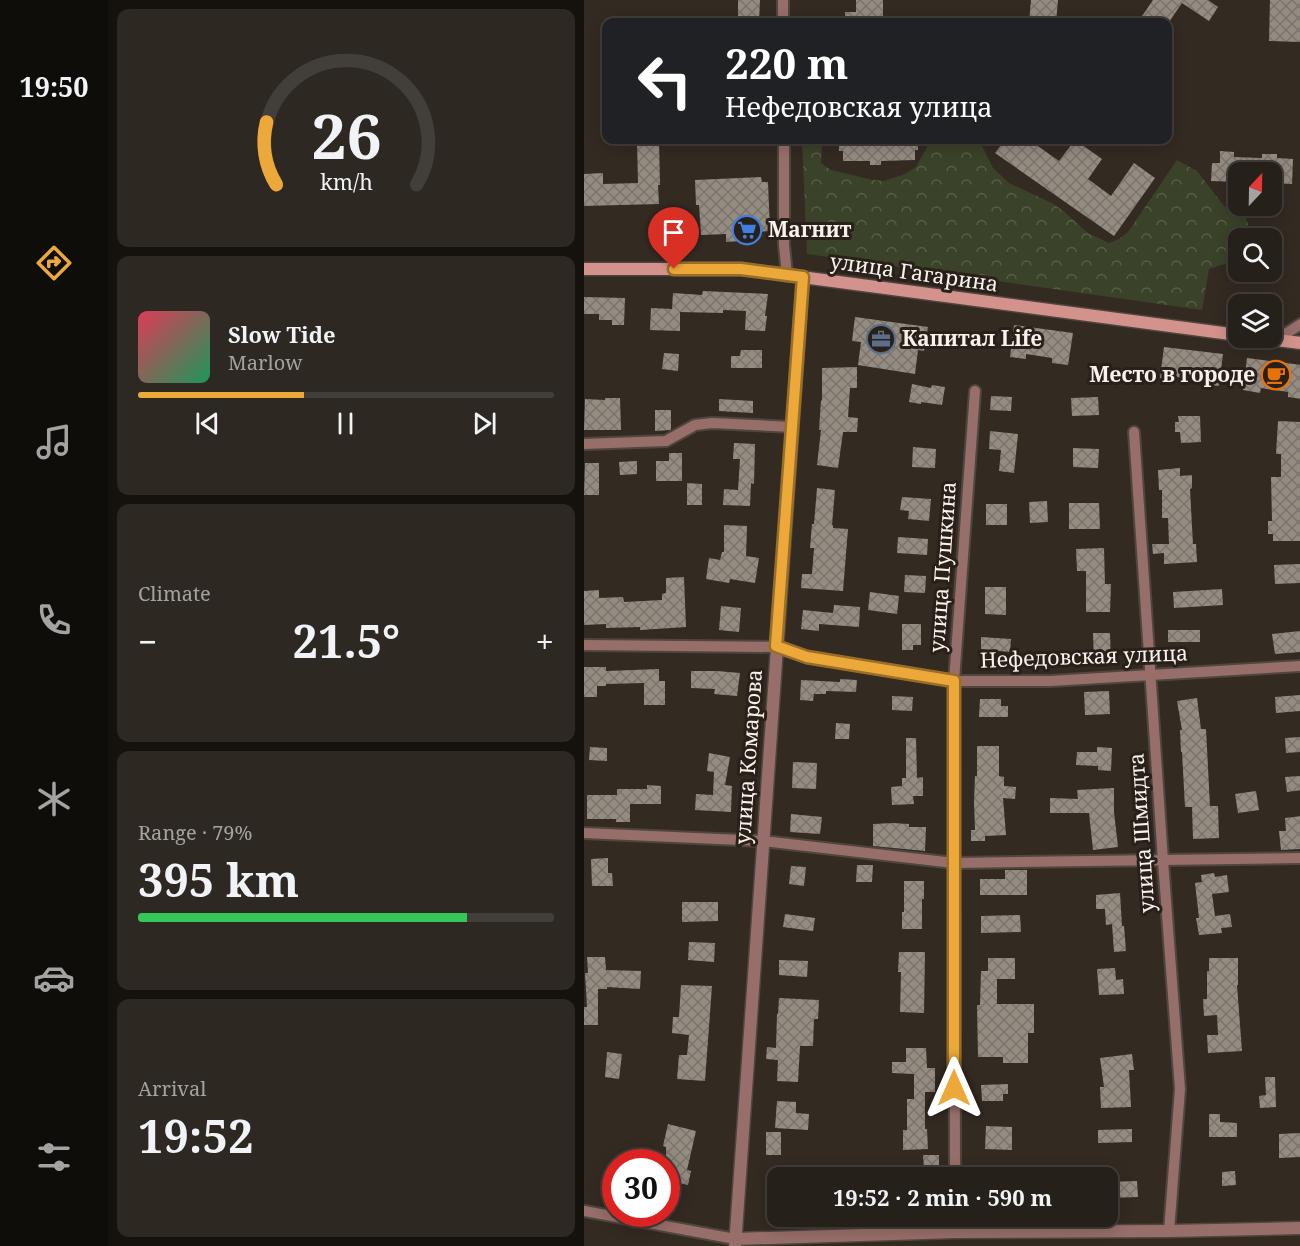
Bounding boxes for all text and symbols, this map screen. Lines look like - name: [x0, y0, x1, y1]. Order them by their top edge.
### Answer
- text: 220 m: [725, 34, 849, 91]
- icon: left: [626, 42, 704, 120]
- text: 19:50: [19, 68, 89, 105]
- text: Нефедовская улица: [725, 88, 993, 125]
- text: 26: [311, 92, 381, 177]
- north arrow: [1228, 162, 1282, 216]
- map controls: [1228, 162, 1282, 348]
- text: km/h: [320, 168, 373, 197]
- pin: [648, 207, 699, 269]
- supermarket icon: Магнит: [731, 214, 763, 246]
- place label: Магнит: [768, 215, 852, 243]
- icon: arrive: [657, 216, 690, 249]
- button: search: [1228, 228, 1282, 282]
- icon: directions: [33, 242, 75, 284]
- street label: улица Гагарина: [828, 246, 1000, 298]
- button: layers: [1228, 294, 1282, 348]
- text: Slow Tide: [228, 319, 336, 349]
- office icon: Капитал Life: [865, 323, 897, 355]
- place label: Капитал Life: [902, 324, 1042, 352]
- text: Marlow: [228, 349, 302, 376]
- cafe icon: Место в городе: [1260, 359, 1292, 391]
- place label: Место в городе: [1089, 360, 1255, 388]
- icon: previous: [191, 407, 224, 440]
- icon: pause: [329, 407, 362, 440]
- icon: next: [468, 407, 501, 440]
- icon: music: [33, 421, 75, 463]
- street label: улица Пушкина: [922, 481, 962, 653]
- text: Climate: [138, 580, 211, 607]
- icon: phone: [33, 599, 75, 641]
- text: 21.5°: [293, 610, 400, 671]
- text: −: [138, 619, 157, 664]
- text: +: [536, 619, 554, 664]
- street label: Нефедовская улица: [979, 638, 1188, 674]
- street label: улица Комарова: [728, 668, 768, 845]
- street label: улица Шмидта: [1121, 752, 1161, 914]
- icon: climate: [33, 778, 75, 820]
- text: Range · 79%: [138, 819, 252, 846]
- text: 395 km: [138, 849, 299, 910]
- icon: car: [33, 957, 75, 999]
- position arrow: [922, 1056, 986, 1120]
- text: Arrival: [138, 1075, 206, 1102]
- text: 19:52: [138, 1105, 253, 1166]
- icon: filters: [33, 1136, 75, 1178]
- speed limit sign: 30: [602, 1149, 680, 1227]
- text: 19:52 · 2 min · 590 m: [833, 1182, 1052, 1212]

